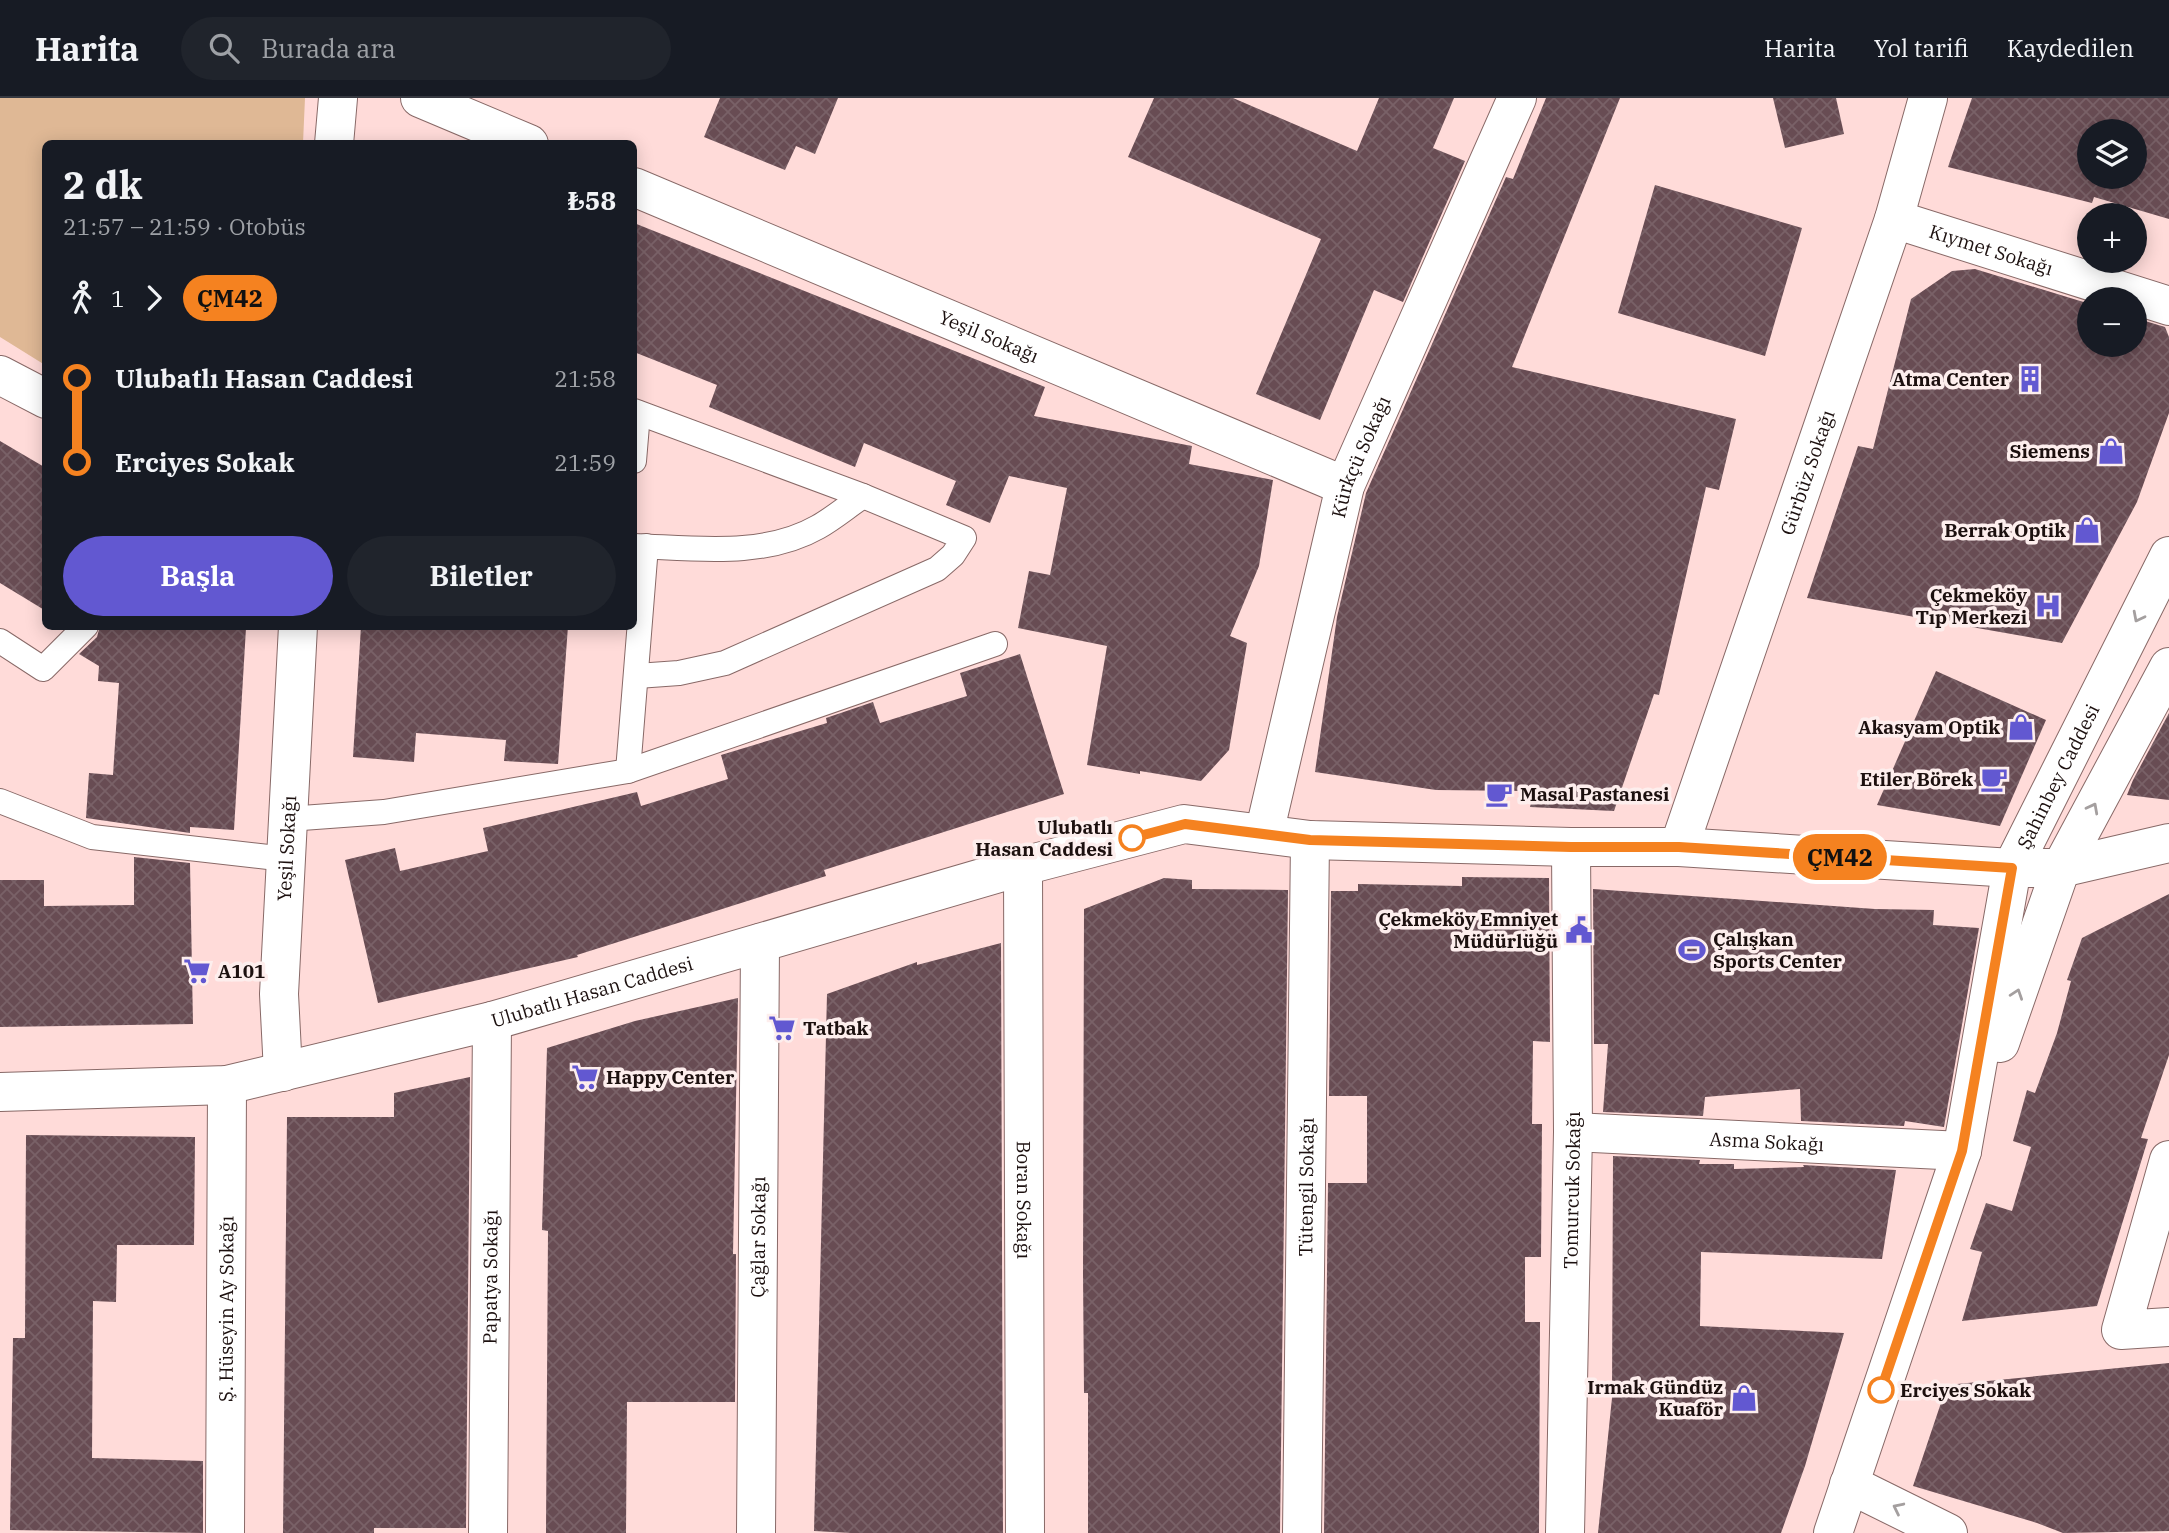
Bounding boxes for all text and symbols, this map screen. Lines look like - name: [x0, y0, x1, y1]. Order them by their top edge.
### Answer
- search box: [181, 17, 671, 80]
- text: Harita: [35, 27, 139, 70]
- icon: search: [205, 29, 243, 67]
- text: Burada ara: [261, 31, 396, 65]
- text: Harita: [1764, 32, 1836, 64]
- text: Yol tarifi: [1874, 32, 1969, 64]
- text: Kaydedilen: [2007, 32, 2134, 64]
- map controls: [2077, 119, 2147, 357]
- button: layers: [2077, 119, 2147, 189]
- text: 2 dk: [63, 160, 142, 209]
- text: ₺58: [567, 183, 616, 217]
- button: +: [2077, 203, 2147, 273]
- text: 21:57 – 21:59 · Otobüs: [63, 211, 306, 241]
- street label: Kıymet Sokağı: [1926, 219, 2056, 281]
- icon: walk: [63, 279, 101, 317]
- icon: forward: [135, 279, 173, 317]
- text: ÇM42: [197, 282, 263, 314]
- text: 1: [111, 283, 125, 313]
- button: −: [2077, 287, 2147, 357]
- street label: Yeşil Sokağı: [935, 305, 1042, 368]
- text: Ulubatlı Hasan Caddesi: [115, 361, 413, 395]
- text: 21:58: [554, 363, 616, 393]
- building icon: Atma Center: [2015, 364, 2045, 394]
- place label: Atma Center: [1892, 367, 2010, 391]
- street label: Kürkçü Sokağı: [1326, 392, 1395, 520]
- street label: Gürbüz Sokağı: [1775, 407, 1840, 538]
- shop icon: Siemens: [2096, 436, 2126, 466]
- place label: Siemens: [2009, 439, 2090, 463]
- text: Erciyes Sokak: [115, 445, 294, 479]
- text: 21:59: [554, 447, 616, 477]
- shop icon: Berrak Optik: [2072, 515, 2102, 545]
- place label: Berrak Optik: [1944, 518, 2066, 542]
- button: Başla: [63, 536, 333, 616]
- button: Biletler: [347, 536, 616, 616]
- place label: Çekmeköy Tıp Merkezi: [1915, 583, 2027, 629]
- hospital icon: Çekmeköy Tıp Merkezi: [2033, 591, 2063, 621]
- one-way arrow: [2133, 610, 2147, 622]
- street label: Şahinbey Caddesi: [2012, 700, 2104, 853]
- shop icon: Akasyam Optik: [2006, 712, 2036, 742]
- place label: Akasyam Optik: [1858, 715, 2000, 739]
- cafe icon: Etiler Börek: [1979, 764, 2009, 794]
- place label: Etiler Börek: [1860, 767, 1973, 791]
- cafe icon: Masal Pastanesi: [1484, 779, 1514, 809]
- place label: Masal Pastanesi: [1520, 782, 1669, 806]
- street label: Yeşil Sokağı: [272, 795, 301, 902]
- one-way arrow: [2085, 803, 2099, 815]
- place label: Ulubatlı Hasan Caddesi: [975, 815, 1113, 861]
- marker: Ulubatlı Hasan Caddesi: [1119, 825, 1145, 851]
- line badge: ÇM42: [1791, 834, 1889, 880]
- text: ÇM42: [1807, 841, 1873, 873]
- place label: Çekmeköy Emniyet Müdürlüğü: [1378, 907, 1558, 953]
- public building icon: Çekmeköy Emniyet Müdürlüğü: [1564, 915, 1594, 945]
- place label: Çalışkan Sports Center: [1713, 927, 1842, 973]
- sports icon: Çalışkan Sports Center: [1677, 935, 1707, 965]
- street label: Ulubatlı Hasan Caddesi: [489, 951, 696, 1033]
- supermarket icon: A101: [182, 956, 212, 986]
- place label: A101: [218, 959, 265, 983]
- one-way arrow: [2009, 988, 2023, 1000]
- supermarket icon: Tatbak: [767, 1013, 797, 1043]
- place label: Tatbak: [803, 1016, 869, 1040]
- supermarket icon: Happy Center: [570, 1062, 600, 1092]
- place label: Happy Center: [606, 1065, 735, 1089]
- street label: Tomurcuk Sokağı: [1558, 1111, 1585, 1269]
- street label: Tütengil Sokağı: [1293, 1117, 1319, 1257]
- street label: Asma Sokağı: [1709, 1127, 1825, 1156]
- street label: Boran Sokağı: [1012, 1141, 1036, 1259]
- street label: Çağlar Sokağı: [746, 1176, 770, 1298]
- street label: Papatya Sokağı: [477, 1209, 503, 1345]
- street label: Ş. Hüseyin Ay Sokağı: [214, 1216, 238, 1402]
- place label: Irmak Gündüz Kuaför: [1587, 1375, 1724, 1421]
- marker: Erciyes Sokak: [1868, 1377, 1894, 1403]
- place label: Erciyes Sokak: [1900, 1378, 2031, 1402]
- shop icon: Irmak Gündüz Kuaför: [1729, 1383, 1759, 1413]
- one-way arrow: [1893, 1503, 1905, 1517]

